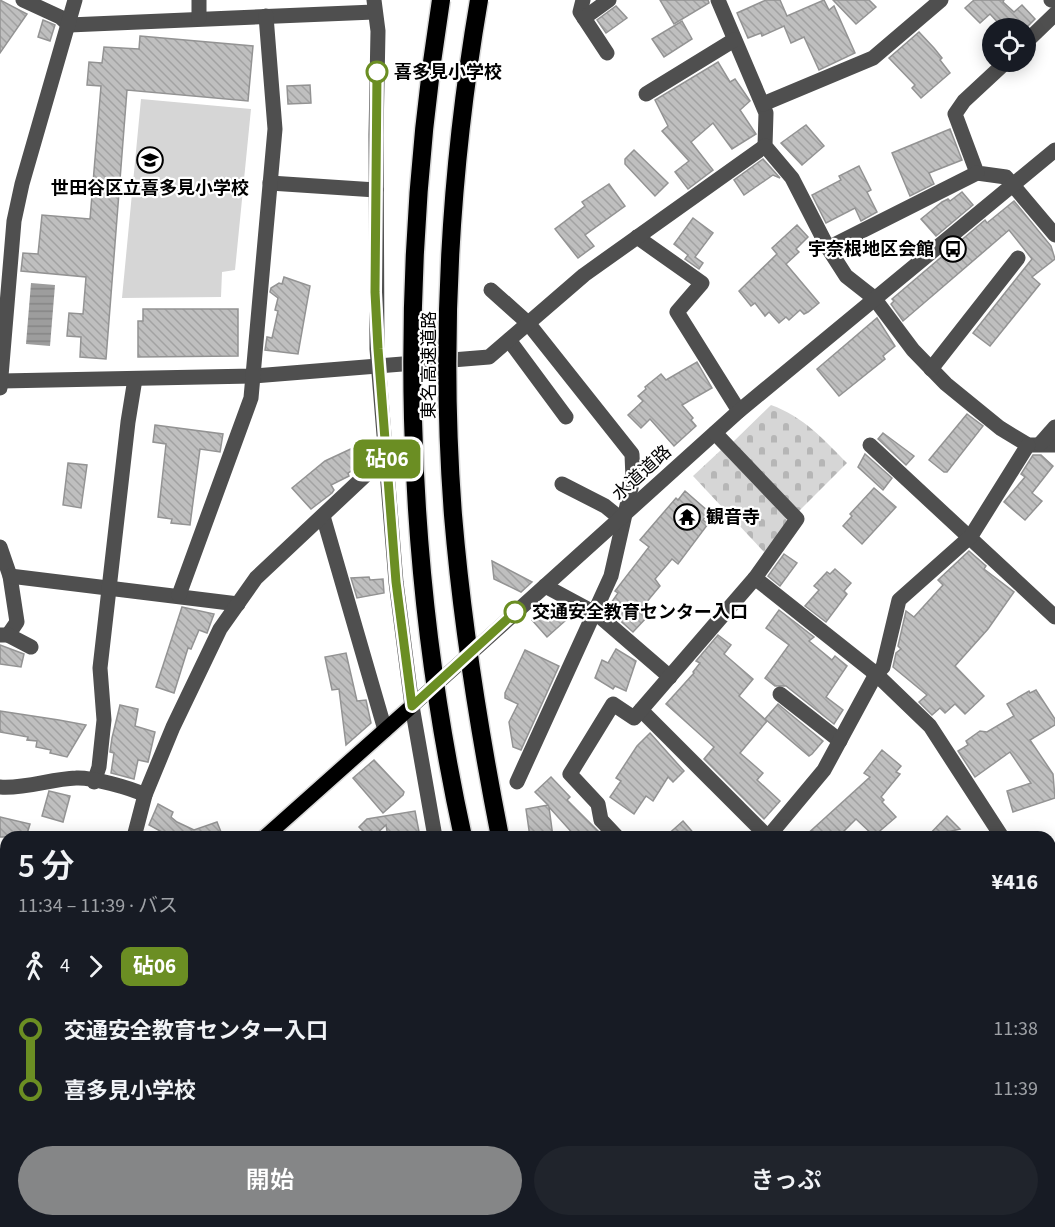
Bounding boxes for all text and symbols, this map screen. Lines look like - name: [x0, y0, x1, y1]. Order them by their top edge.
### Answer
- map controls: [982, 18, 1036, 72]
- button: locate: [982, 18, 1036, 72]
- place label: 喜多見小学校: [394, 60, 502, 85]
- marker: 喜多見小学校: [366, 61, 388, 83]
- school or university icon: 世田谷区立喜多見小学校: [135, 145, 165, 175]
- place label: 世田谷区立喜多見小学校: [51, 176, 249, 201]
- bus stop icon: 宇奈根地区会館: [938, 234, 968, 264]
- place label: 宇奈根地区会館: [808, 237, 934, 262]
- street label: 東名高速道路: [417, 311, 442, 419]
- line badge: 砧06: [352, 440, 422, 478]
- street label: 水道道路: [607, 440, 677, 506]
- text: 砧06: [365, 444, 409, 474]
- temple icon: 観音寺: [672, 502, 702, 532]
- place label: 観音寺: [706, 505, 760, 530]
- place label: 交通安全教育センター入口: [532, 600, 748, 625]
- marker: 交通安全教育センター入口: [504, 601, 526, 623]
- text: 5 分: [18, 843, 75, 890]
- text: ¥416: [992, 866, 1038, 898]
- text: 11:34 – 11:39 · バス: [18, 892, 178, 920]
- icon: walk: [18, 950, 51, 983]
- icon: forward: [79, 950, 112, 983]
- text: 砧06: [133, 951, 176, 981]
- text: 4: [60, 952, 70, 980]
- text: 交通安全教育センター入口: [64, 1015, 328, 1047]
- text: 11:38: [993, 1015, 1038, 1043]
- text: 喜多見小学校: [64, 1075, 196, 1107]
- text: 11:39: [993, 1075, 1038, 1103]
- button: 開始: [18, 1146, 522, 1215]
- button: きっぷ: [534, 1146, 1038, 1215]

